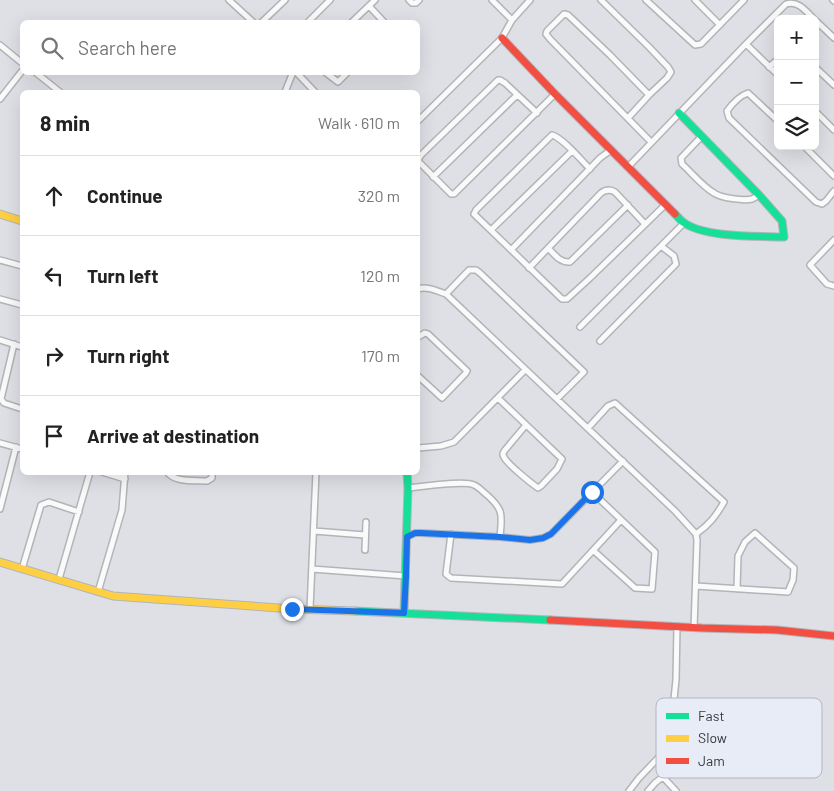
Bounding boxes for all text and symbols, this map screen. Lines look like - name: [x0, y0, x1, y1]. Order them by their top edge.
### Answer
- map controls: [774, 15, 819, 150]
- button: +: [774, 15, 819, 60]
- search box: [20, 20, 420, 75]
- icon: search: [38, 34, 66, 62]
- text: Search here: [78, 36, 177, 59]
- button: −: [774, 60, 819, 105]
- button: layers: [774, 105, 819, 150]
- text: 8 min: [40, 110, 90, 135]
- text: Walk · 610 m: [318, 113, 400, 132]
- icon: ahead: [40, 182, 68, 210]
- text: Continue: [87, 184, 163, 207]
- text: 320 m: [358, 186, 400, 205]
- icon: left: [40, 262, 68, 290]
- text: Turn left: [87, 264, 158, 287]
- text: 120 m: [360, 266, 400, 285]
- icon: right: [40, 342, 68, 370]
- text: Turn right: [87, 344, 169, 367]
- text: 170 m: [361, 346, 400, 365]
- icon: arrive: [40, 422, 68, 450]
- text: Arrive at destination: [87, 424, 259, 447]
- route start: [581, 481, 604, 504]
- route end: [281, 598, 304, 621]
- legend: [656, 698, 822, 778]
- text: Fast: [698, 707, 724, 724]
- text: Slow: [698, 729, 727, 746]
- text: Jam: [698, 752, 725, 769]

